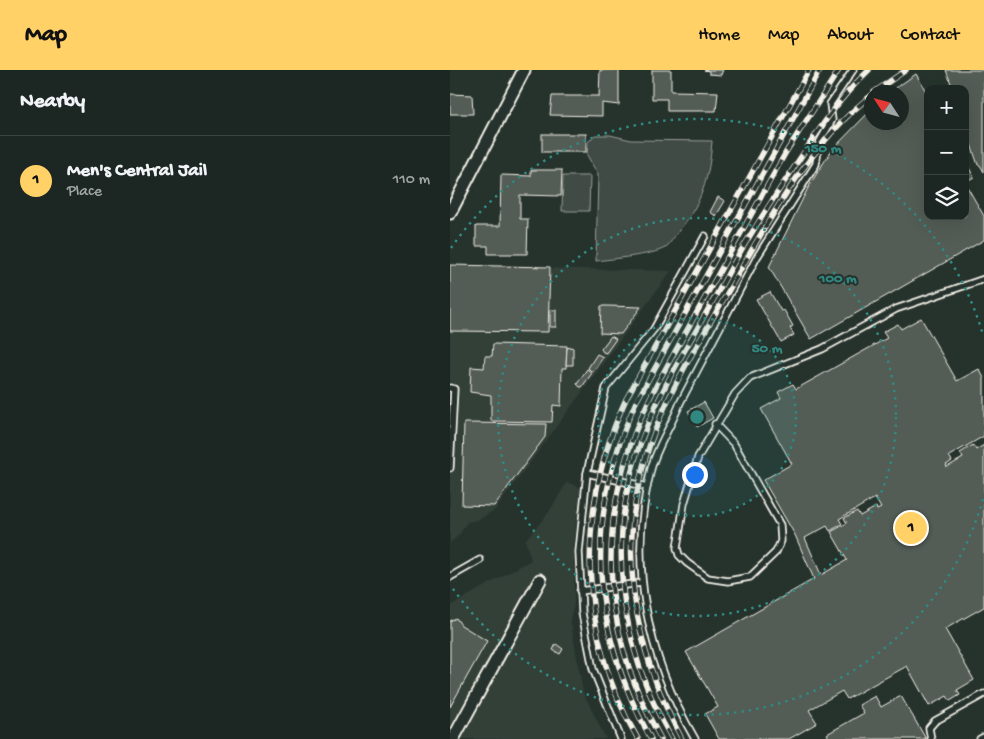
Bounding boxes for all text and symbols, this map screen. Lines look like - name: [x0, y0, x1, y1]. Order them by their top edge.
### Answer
- text: Map: [25, 21, 67, 50]
- text: Home: [698, 25, 740, 46]
- text: Map: [768, 25, 799, 46]
- text: About: [827, 25, 873, 46]
- text: Contact: [901, 25, 959, 46]
- north arrow: [864, 85, 909, 130]
- map controls: [924, 85, 969, 220]
- button: +: [924, 85, 969, 130]
- text: Nearby: [20, 90, 85, 115]
- button: −: [924, 130, 969, 175]
- text: 150 m: [804, 140, 842, 158]
- text: Men's Central Jail: [67, 160, 207, 183]
- text: 1: [33, 171, 39, 190]
- text: 110 m: [393, 171, 430, 190]
- button: layers: [924, 175, 969, 220]
- text: Place: [67, 183, 102, 202]
- text: 100 m: [818, 270, 857, 288]
- text: 50 m: [752, 340, 783, 358]
- centre of rings: [688, 408, 706, 426]
- your location: [682, 462, 708, 488]
- pin: 1: [895, 509, 927, 547]

